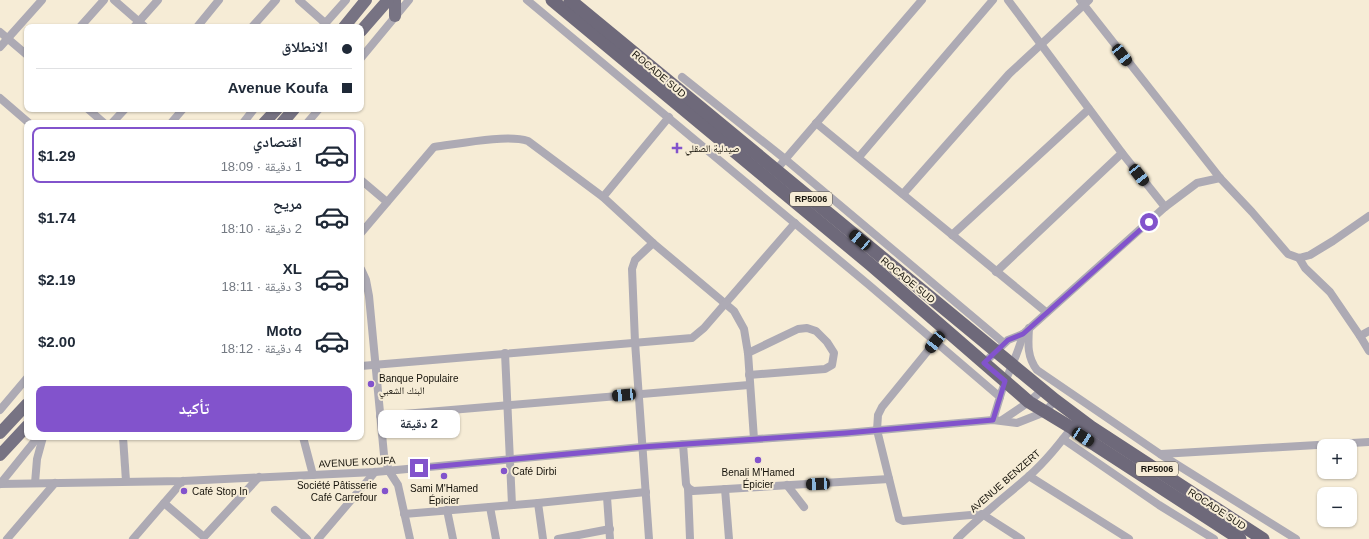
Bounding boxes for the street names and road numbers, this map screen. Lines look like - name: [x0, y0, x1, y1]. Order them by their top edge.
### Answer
- street label: ROCADE SUD: [630, 48, 688, 100]
- road number: RP5006: [790, 192, 832, 206]
- street label: ROCADE SUD: [879, 255, 937, 305]
- street label: AVENUE BENZERT: [968, 447, 1042, 515]
- street label: AVENUE KOUFA: [318, 454, 396, 470]
- road number: RP5006: [1136, 462, 1178, 476]
- street label: ROCADE SUD: [1186, 486, 1248, 532]

